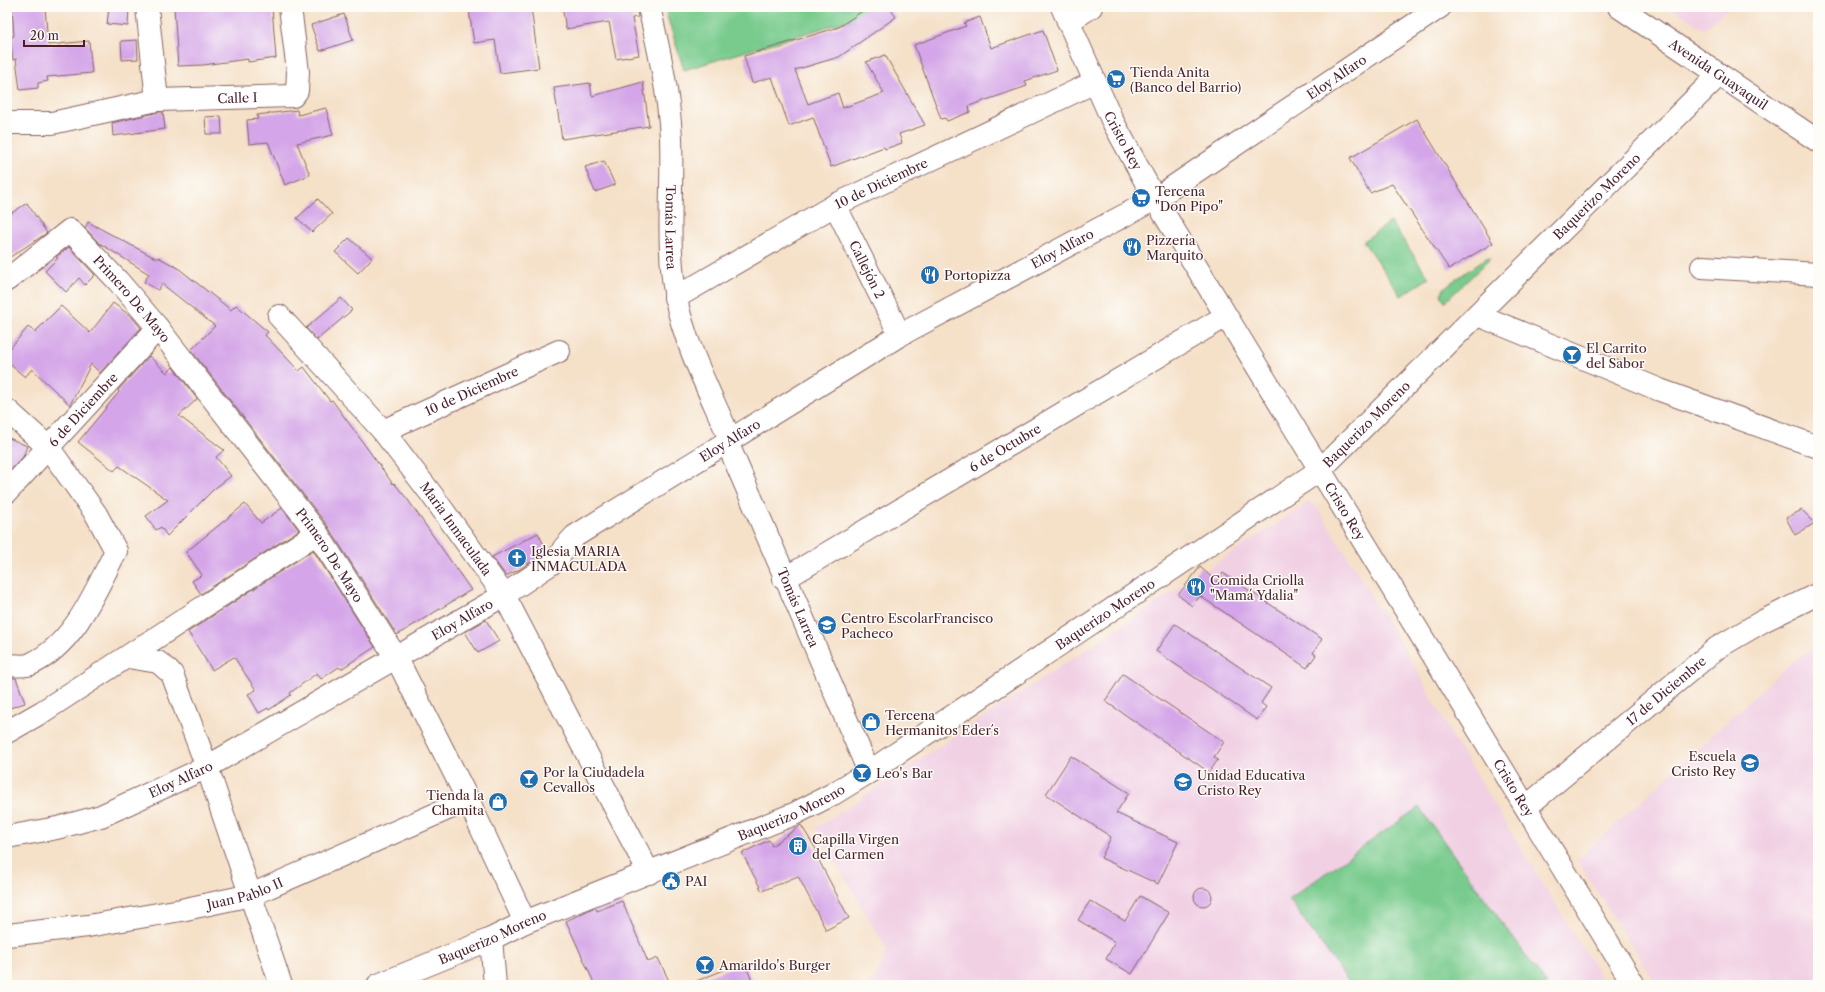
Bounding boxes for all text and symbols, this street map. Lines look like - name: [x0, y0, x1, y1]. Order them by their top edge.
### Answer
- scale bar: [24, 22, 84, 48]
- text: 20 m: [30, 28, 59, 43]
- street label: Avenida Guayaquil: [1665, 35, 1771, 113]
- street label: Eloy Alfaro: [1304, 51, 1369, 103]
- place label: Tienda Anita (Banco del Barrio): [1130, 64, 1241, 95]
- supermarket icon: Tienda Anita (Banco del Barrio): [1105, 68, 1127, 90]
- street label: Calle I: [217, 89, 258, 106]
- street label: Cristo Rey: [1101, 109, 1146, 174]
- street label: Baquerizo Moreno: [1550, 150, 1644, 243]
- street label: 10 de Diciembre: [832, 154, 930, 212]
- place label: Tercena "Don Pipo": [1155, 183, 1223, 214]
- street label: Tomás Larrea: [662, 184, 680, 270]
- supermarket icon: Tercena "Don Pipo": [1130, 187, 1152, 209]
- street label: Eloy Alfaro: [1028, 225, 1096, 272]
- place label: Pizzería Marquito: [1146, 232, 1204, 263]
- restaurant icon: Pizzería Marquito: [1121, 236, 1143, 258]
- street label: Callejón 2: [846, 238, 888, 301]
- street label: Primero De Mayo: [90, 252, 174, 345]
- restaurant icon: Portopizza: [919, 264, 941, 286]
- place label: Portopizza: [944, 267, 1011, 283]
- place label: El Carrito del Sabor: [1586, 340, 1647, 371]
- bar icon: El Carrito del Sabor: [1561, 344, 1583, 366]
- street label: 10 de Diciembre: [422, 363, 521, 419]
- street label: 6 de Diciembre: [45, 369, 121, 450]
- street label: Baquerizo Moreno: [1319, 377, 1413, 471]
- street label: Eloy Alfaro: [696, 415, 763, 465]
- street label: 6 de Octubre: [966, 420, 1044, 475]
- street label: Maria Inmaculada: [417, 479, 495, 579]
- street label: Cristo Rey: [1321, 479, 1369, 544]
- street label: Primero De Mayo: [293, 505, 367, 605]
- place label: Iglesia MARIA INMACULADA: [531, 543, 627, 574]
- church icon: Iglesia MARIA INMACULADA: [506, 547, 528, 569]
- street label: Tomás Larrea: [774, 565, 822, 650]
- place label: Comida Criolla "Mamá Ydalia": [1210, 572, 1304, 603]
- street label: Baquerizo Moreno: [1052, 575, 1158, 653]
- restaurant icon: Comida Criolla "Mamá Ydalia": [1185, 576, 1207, 598]
- street label: Eloy Alfaro: [428, 595, 496, 643]
- place label: Centro EscolarFrancisco Pacheco: [841, 610, 993, 641]
- school or university icon: Centro EscolarFrancisco Pacheco: [816, 614, 838, 636]
- street label: 17 de Diciembre: [1623, 653, 1709, 728]
- place label: Tercena Hermanitos Eder´s: [885, 707, 999, 738]
- shop icon: Tercena Hermanitos Eder´s: [860, 711, 882, 733]
- place label: Escuela Cristo Rey: [1671, 748, 1737, 779]
- school or university icon: Escuela Cristo Rey: [1739, 752, 1761, 774]
- street label: Cristo Rey: [1490, 756, 1538, 820]
- street label: Eloy Alfaro: [146, 758, 215, 801]
- bar icon: Leo's Bar: [851, 762, 873, 784]
- place label: Por la Ciudadela Cevallos: [543, 764, 645, 795]
- place label: Leo's Bar: [876, 765, 933, 781]
- place label: Unidad Educativa Cristo Rey: [1197, 767, 1306, 798]
- bar icon: Por la Ciudadela Cevallos: [518, 768, 540, 790]
- school or university icon: Unidad Educativa Cristo Rey: [1172, 771, 1194, 793]
- street label: Baquerizo Moreno: [735, 781, 848, 844]
- place label: Tienda la Chamita: [426, 787, 484, 818]
- shop icon: Tienda la Chamita: [487, 791, 509, 813]
- place label: Capilla Virgen del Carmen: [812, 831, 899, 862]
- building icon: Capilla Virgen del Carmen: [787, 835, 809, 857]
- public building icon: PAI: [660, 870, 682, 892]
- place label: PAI: [685, 873, 708, 889]
- street label: Juan Pablo II: [203, 874, 286, 913]
- street label: Baquerizo Moreno: [436, 906, 549, 968]
- bar icon: Amarildo's Burger: [694, 954, 716, 976]
- place label: Amarildo's Burger: [718, 957, 831, 973]

